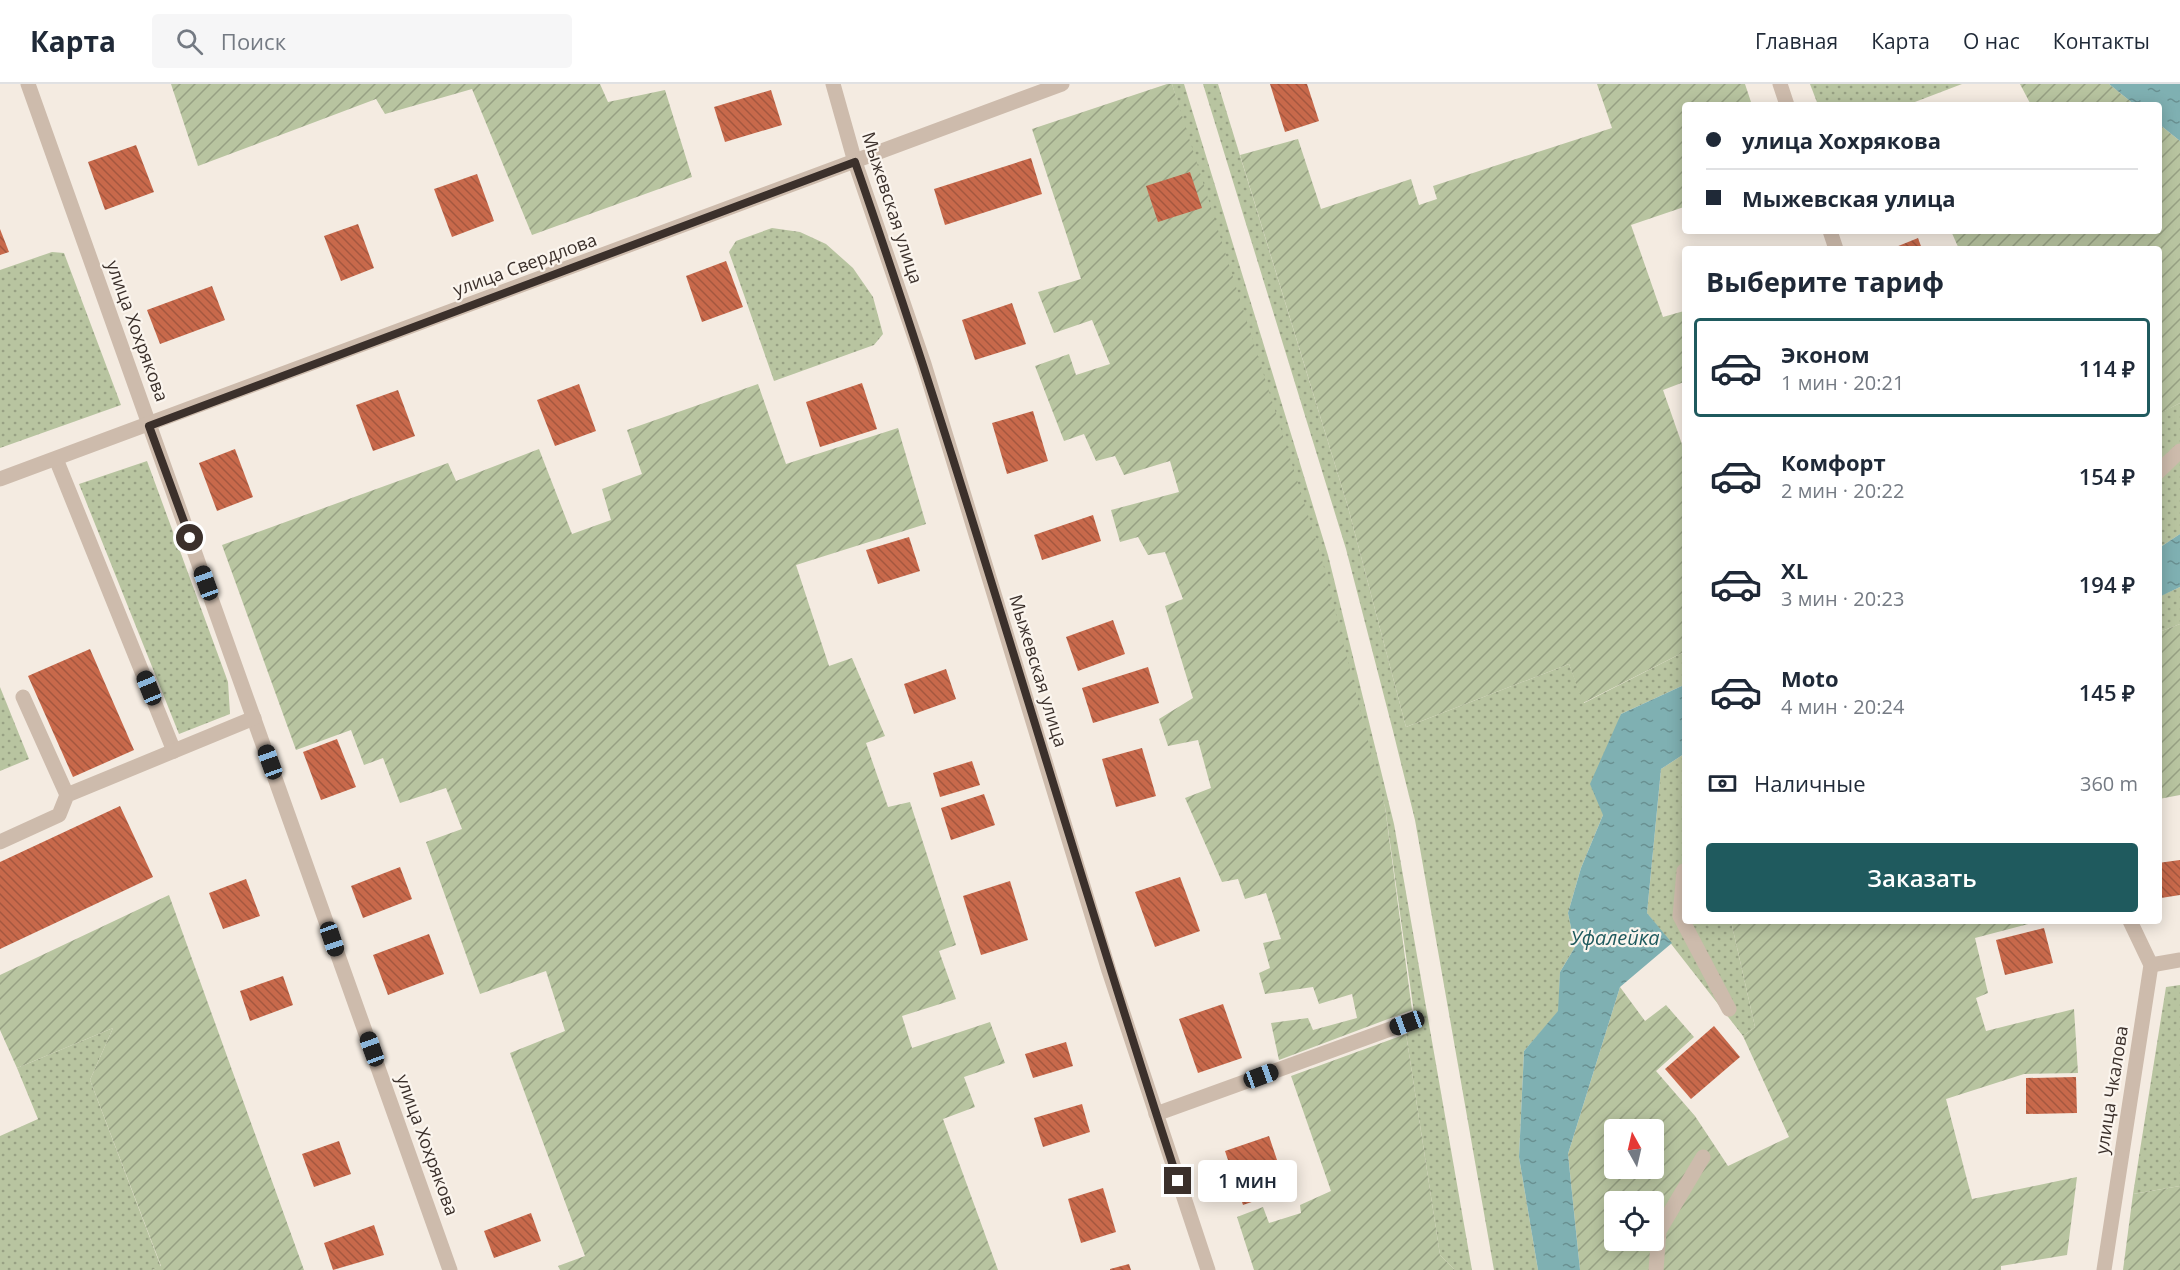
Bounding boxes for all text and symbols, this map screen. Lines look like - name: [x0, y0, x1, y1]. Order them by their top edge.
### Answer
- search box: [152, 14, 572, 68]
- text: Карта: [30, 22, 116, 60]
- icon: search: [173, 25, 206, 58]
- text: Поиск: [221, 26, 286, 56]
- text: Главная: [1755, 27, 1838, 55]
- text: Карта: [1871, 27, 1930, 55]
- text: О нас: [1963, 27, 2020, 55]
- text: Контакты: [2053, 27, 2150, 55]
- text: улица Хохрякова: [1742, 125, 1941, 155]
- street label: Мыжевская улица: [857, 129, 929, 287]
- text: Мыжевская улица: [1742, 183, 1955, 213]
- street label: улица Свердлова: [449, 227, 600, 301]
- street label: улица Хохрякова: [101, 257, 175, 405]
- text: Выберите тариф: [1706, 263, 1944, 300]
- text: Эконом: [1781, 339, 1870, 369]
- icon: car: [1709, 341, 1763, 395]
- text: 114 ₽: [2079, 353, 2135, 383]
- text: 1 мин · 20:21: [1781, 369, 1904, 396]
- text: Комфорт: [1781, 447, 1886, 477]
- icon: car: [1709, 449, 1763, 503]
- text: 154 ₽: [2079, 461, 2135, 491]
- text: 2 мин · 20:22: [1781, 477, 1904, 504]
- route start: [176, 524, 203, 551]
- text: XL: [1781, 555, 1808, 585]
- icon: car: [1709, 557, 1763, 611]
- car: [191, 563, 221, 603]
- text: 194 ₽: [2079, 569, 2135, 599]
- text: 3 мин · 20:23: [1781, 585, 1904, 612]
- street label: Мыжевская улица: [1004, 592, 1074, 750]
- text: Moto: [1781, 663, 1839, 693]
- icon: car: [1709, 665, 1763, 719]
- car: [134, 668, 164, 708]
- text: 145 ₽: [2079, 677, 2135, 707]
- text: 4 мин · 20:24: [1781, 693, 1904, 720]
- car: [255, 742, 285, 782]
- icon: cash: [1706, 767, 1739, 800]
- text: Наличные: [1754, 768, 1866, 798]
- text: 360 m: [2080, 770, 2138, 797]
- button: Заказать: [1706, 843, 2138, 912]
- car: [318, 919, 346, 959]
- water label: Уфалейка: [1569, 924, 1660, 951]
- car: [1387, 1008, 1427, 1038]
- street label: улица Чкалова: [2089, 1024, 2133, 1156]
- car: [357, 1029, 387, 1069]
- car: [1241, 1061, 1281, 1091]
- street label: улица Хохрякова: [391, 1071, 465, 1219]
- north arrow: [1604, 1119, 1664, 1179]
- map controls: [1604, 1119, 1664, 1251]
- callout: 1 мин: [1199, 1160, 1298, 1202]
- route end: [1164, 1167, 1191, 1194]
- text: 1 мин: [1218, 1167, 1277, 1194]
- button: locate: [1604, 1191, 1664, 1251]

